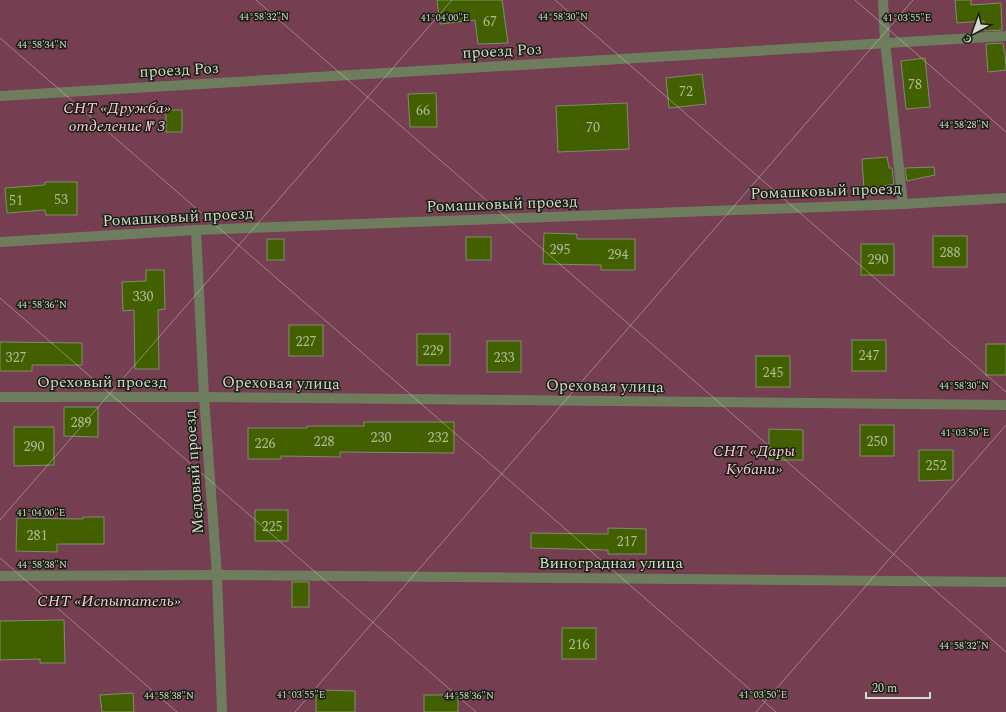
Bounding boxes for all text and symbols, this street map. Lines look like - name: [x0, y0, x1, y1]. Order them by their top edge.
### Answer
- text: 44°58'32"N: [239, 9, 289, 25]
- text: 44°58'30"N: [538, 9, 588, 25]
- text: 41°04'00"E: [421, 10, 469, 26]
- text: 41°03'55"E: [883, 10, 931, 26]
- house number: 67: [483, 11, 497, 32]
- north arrow: [954, 12, 994, 52]
- text: С: [959, 30, 976, 48]
- text: 44°58'34"N: [17, 37, 67, 53]
- street label: проезд Роз: [462, 37, 542, 65]
- street label: проезд Роз: [139, 56, 219, 84]
- house number: 78: [908, 74, 922, 95]
- house number: 72: [679, 81, 693, 102]
- park label: СНТ «Дружба» отделение № 3: [63, 96, 171, 138]
- house number: 66: [416, 100, 430, 121]
- house number: 70: [586, 117, 600, 138]
- text: 44°58'28"N: [939, 117, 989, 133]
- street label: Ромашковый проезд: [750, 176, 902, 206]
- house number: 53: [54, 189, 68, 210]
- street label: Ромашковый проезд: [426, 189, 578, 219]
- house number: 51: [9, 190, 23, 211]
- street label: Ромашковый проезд: [102, 201, 254, 233]
- house number: 295: [550, 239, 571, 260]
- house number: 288: [940, 242, 961, 263]
- house number: 294: [608, 244, 629, 265]
- house number: 290: [868, 249, 889, 270]
- house number: 330: [133, 286, 154, 307]
- text: 44°58'36"N: [17, 297, 67, 313]
- house number: 227: [296, 331, 317, 352]
- house number: 229: [423, 340, 444, 361]
- house number: 247: [859, 345, 880, 366]
- house number: 327: [6, 347, 27, 368]
- house number: 233: [494, 347, 515, 368]
- house number: 245: [763, 362, 784, 383]
- street label: Ореховый проезд: [37, 370, 167, 394]
- street label: Ореховая улица: [222, 370, 340, 396]
- street label: Ореховая улица: [546, 373, 664, 399]
- text: 44°58'30"N: [939, 378, 989, 394]
- street label: Медовый проезд: [178, 409, 210, 535]
- house number: 289: [71, 412, 92, 433]
- text: 41°03'50"E: [941, 425, 989, 441]
- house number: 230: [371, 427, 392, 448]
- house number: 232: [428, 427, 449, 448]
- house number: 228: [314, 431, 335, 452]
- house number: 250: [867, 431, 888, 452]
- house number: 226: [255, 433, 276, 454]
- house number: 290: [24, 436, 45, 457]
- park label: СНТ «Дары Кубани»: [713, 439, 795, 481]
- house number: 252: [926, 455, 947, 476]
- text: 41°04'00"E: [17, 505, 65, 521]
- house number: 225: [262, 516, 283, 537]
- house number: 281: [27, 525, 48, 546]
- house number: 217: [617, 531, 638, 552]
- street label: Виноградная улица: [539, 551, 683, 575]
- text: 44°58'38"N: [17, 557, 67, 573]
- park label: СНТ «Испытатель»: [37, 589, 181, 613]
- house number: 216: [569, 634, 590, 655]
- text: 44°58'32"N: [939, 638, 989, 654]
- scale bar: [866, 674, 930, 700]
- text: 20 m: [872, 679, 897, 698]
- text: 41°03'55"E: [277, 687, 325, 703]
- text: 41°03'50"E: [739, 687, 787, 703]
- text: 44°58'38"N: [144, 688, 194, 704]
- text: 44°58'36"N: [444, 688, 494, 704]

